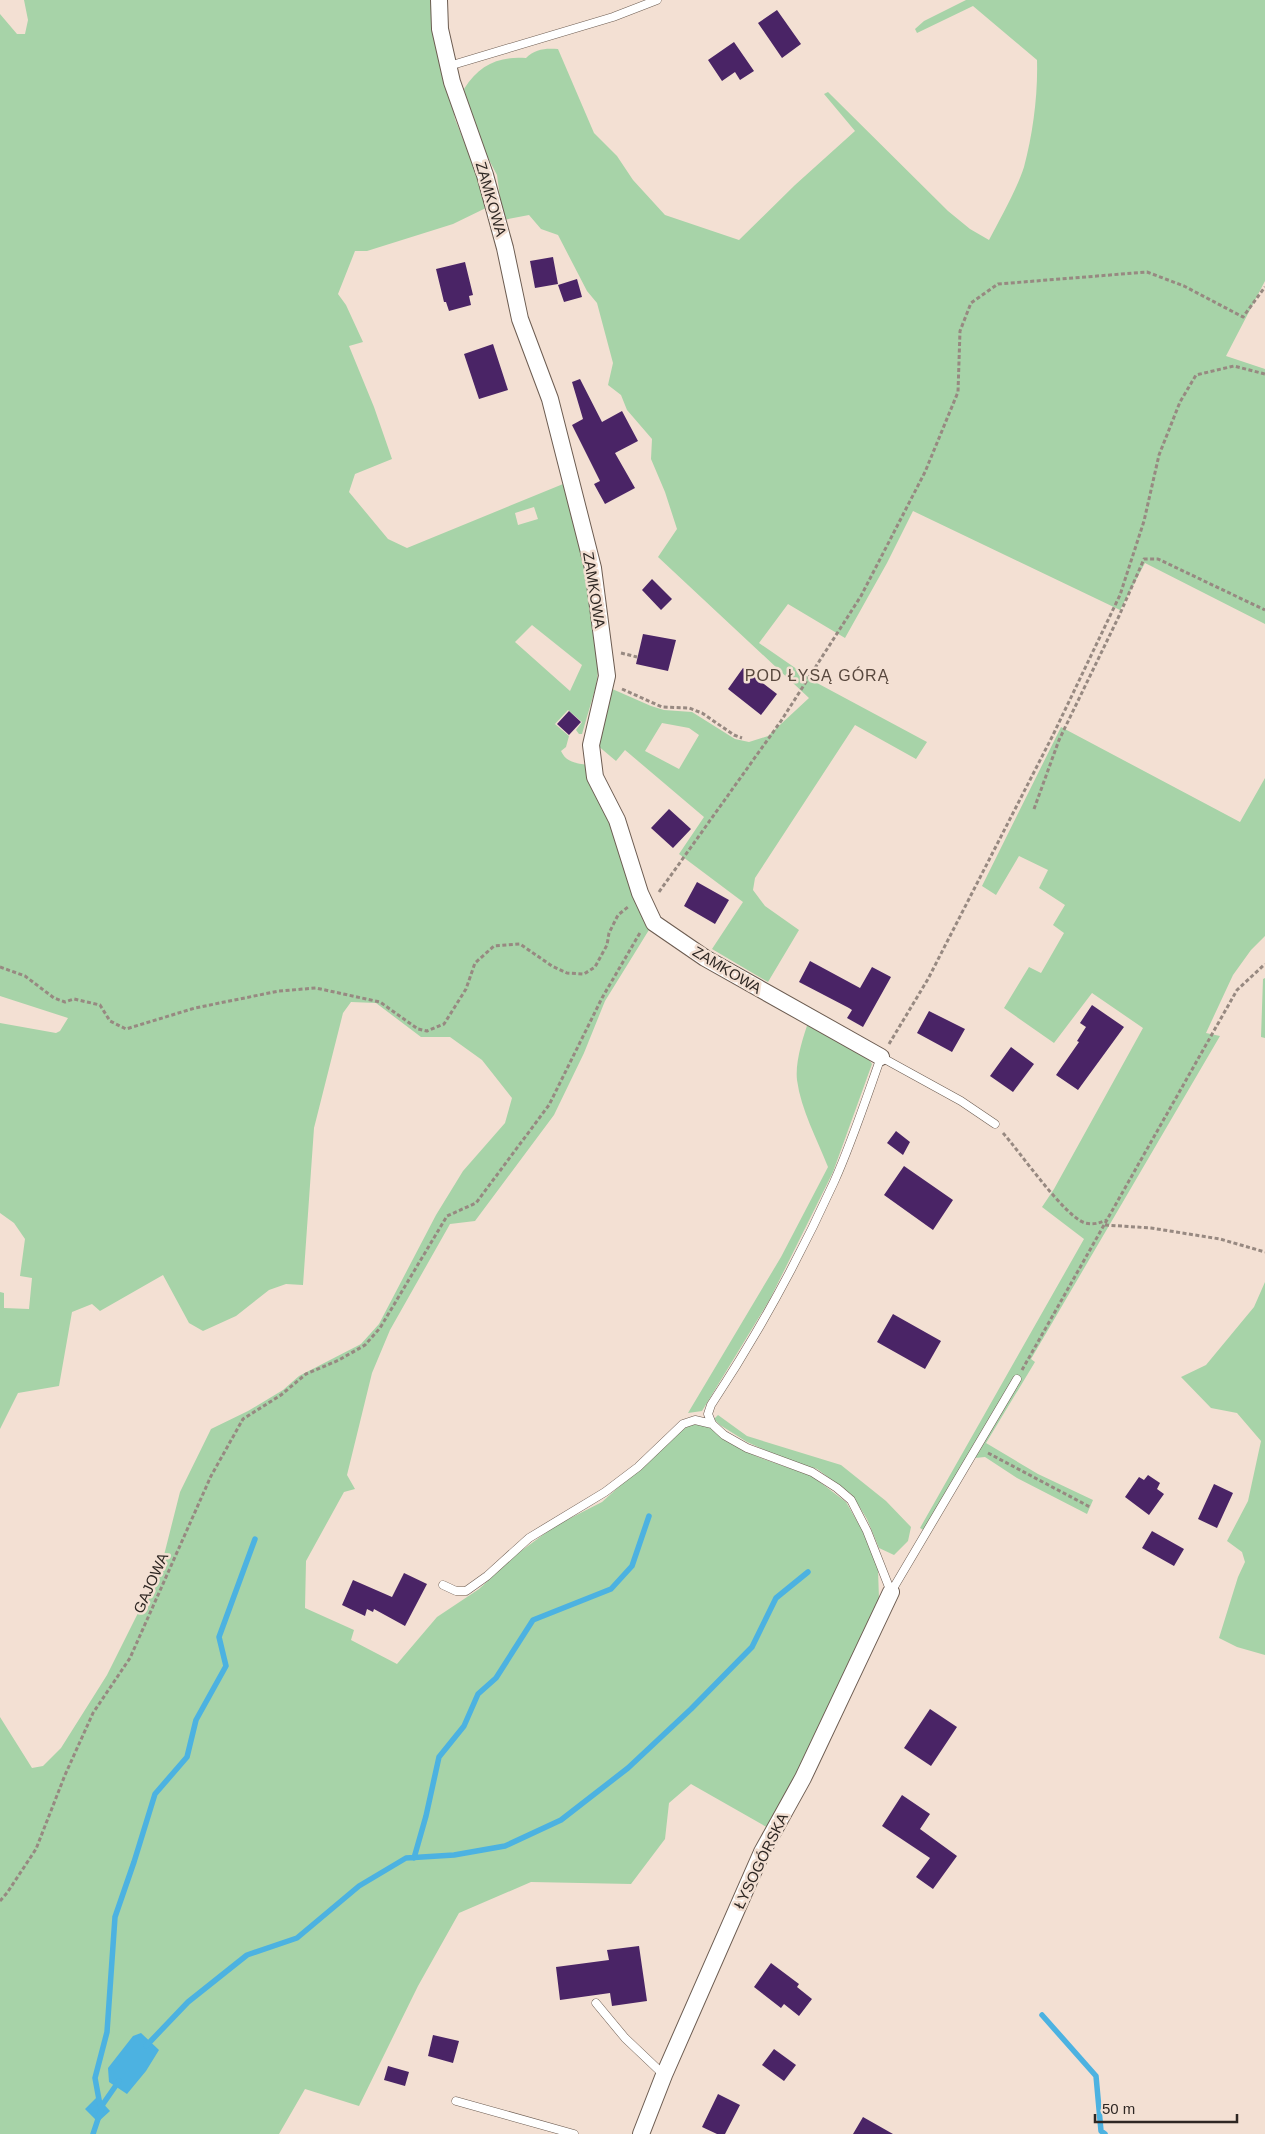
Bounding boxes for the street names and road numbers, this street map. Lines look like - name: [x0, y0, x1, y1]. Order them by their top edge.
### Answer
- street label: ZAMKOWA: [473, 160, 510, 238]
- street label: ZAMKOWA: [580, 551, 609, 629]
- street label: ZAMKOWA: [690, 942, 765, 997]
- street label: GAJOWA: [130, 1550, 171, 1616]
- street label: ŁYSOGÓRSKA: [730, 1810, 791, 1911]

